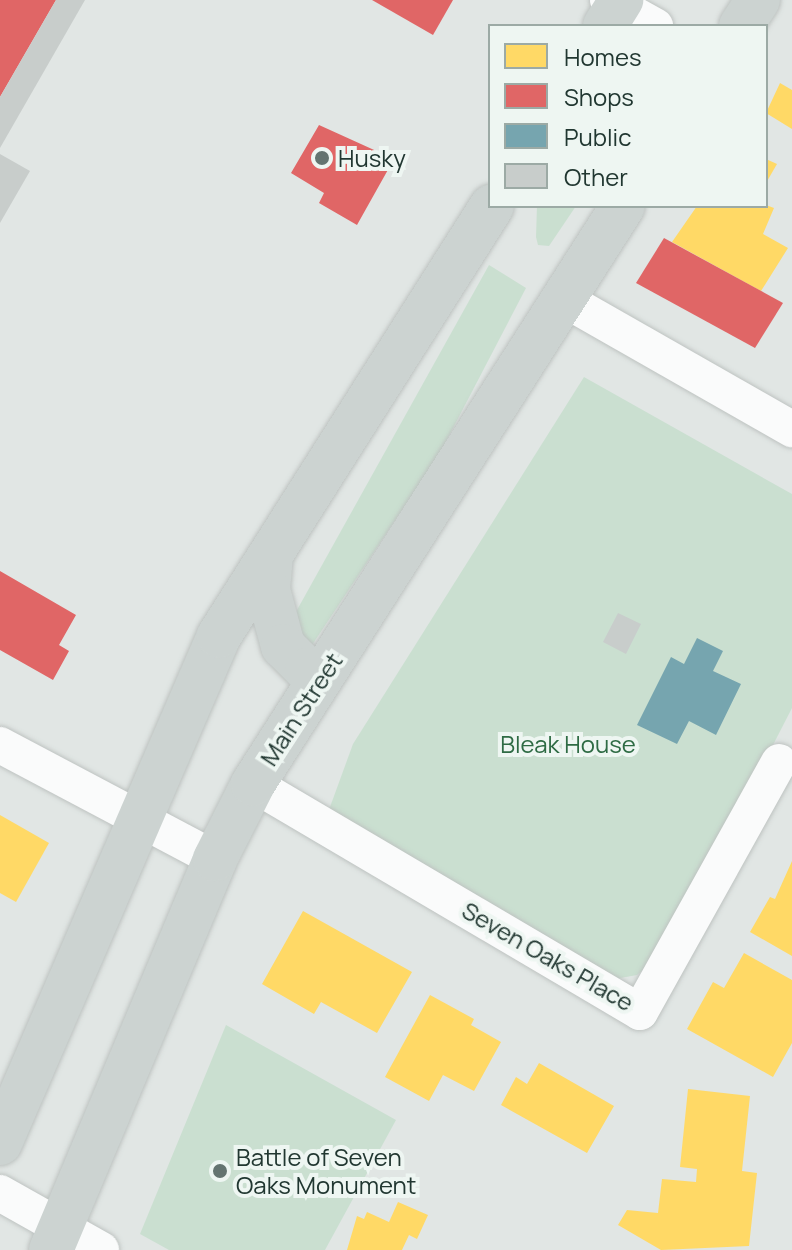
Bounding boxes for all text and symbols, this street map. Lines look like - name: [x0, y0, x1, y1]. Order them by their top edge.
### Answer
- legend: [488, 24, 768, 208]
- text: Homes: [564, 40, 642, 73]
- text: Shops: [564, 80, 634, 113]
- text: Public: [564, 120, 631, 153]
- place label: Husky: [338, 144, 406, 172]
- marker: Husky: [313, 149, 331, 167]
- text: Other: [564, 160, 628, 193]
- street label: Main Street: [254, 647, 348, 771]
- park label: Bleak House: [500, 730, 636, 758]
- street label: Seven Oaks Place: [457, 895, 639, 1017]
- place label: Battle of Seven Oaks Monument: [236, 1143, 416, 1199]
- marker: Battle of Seven Oaks Monument: [211, 1162, 229, 1180]

